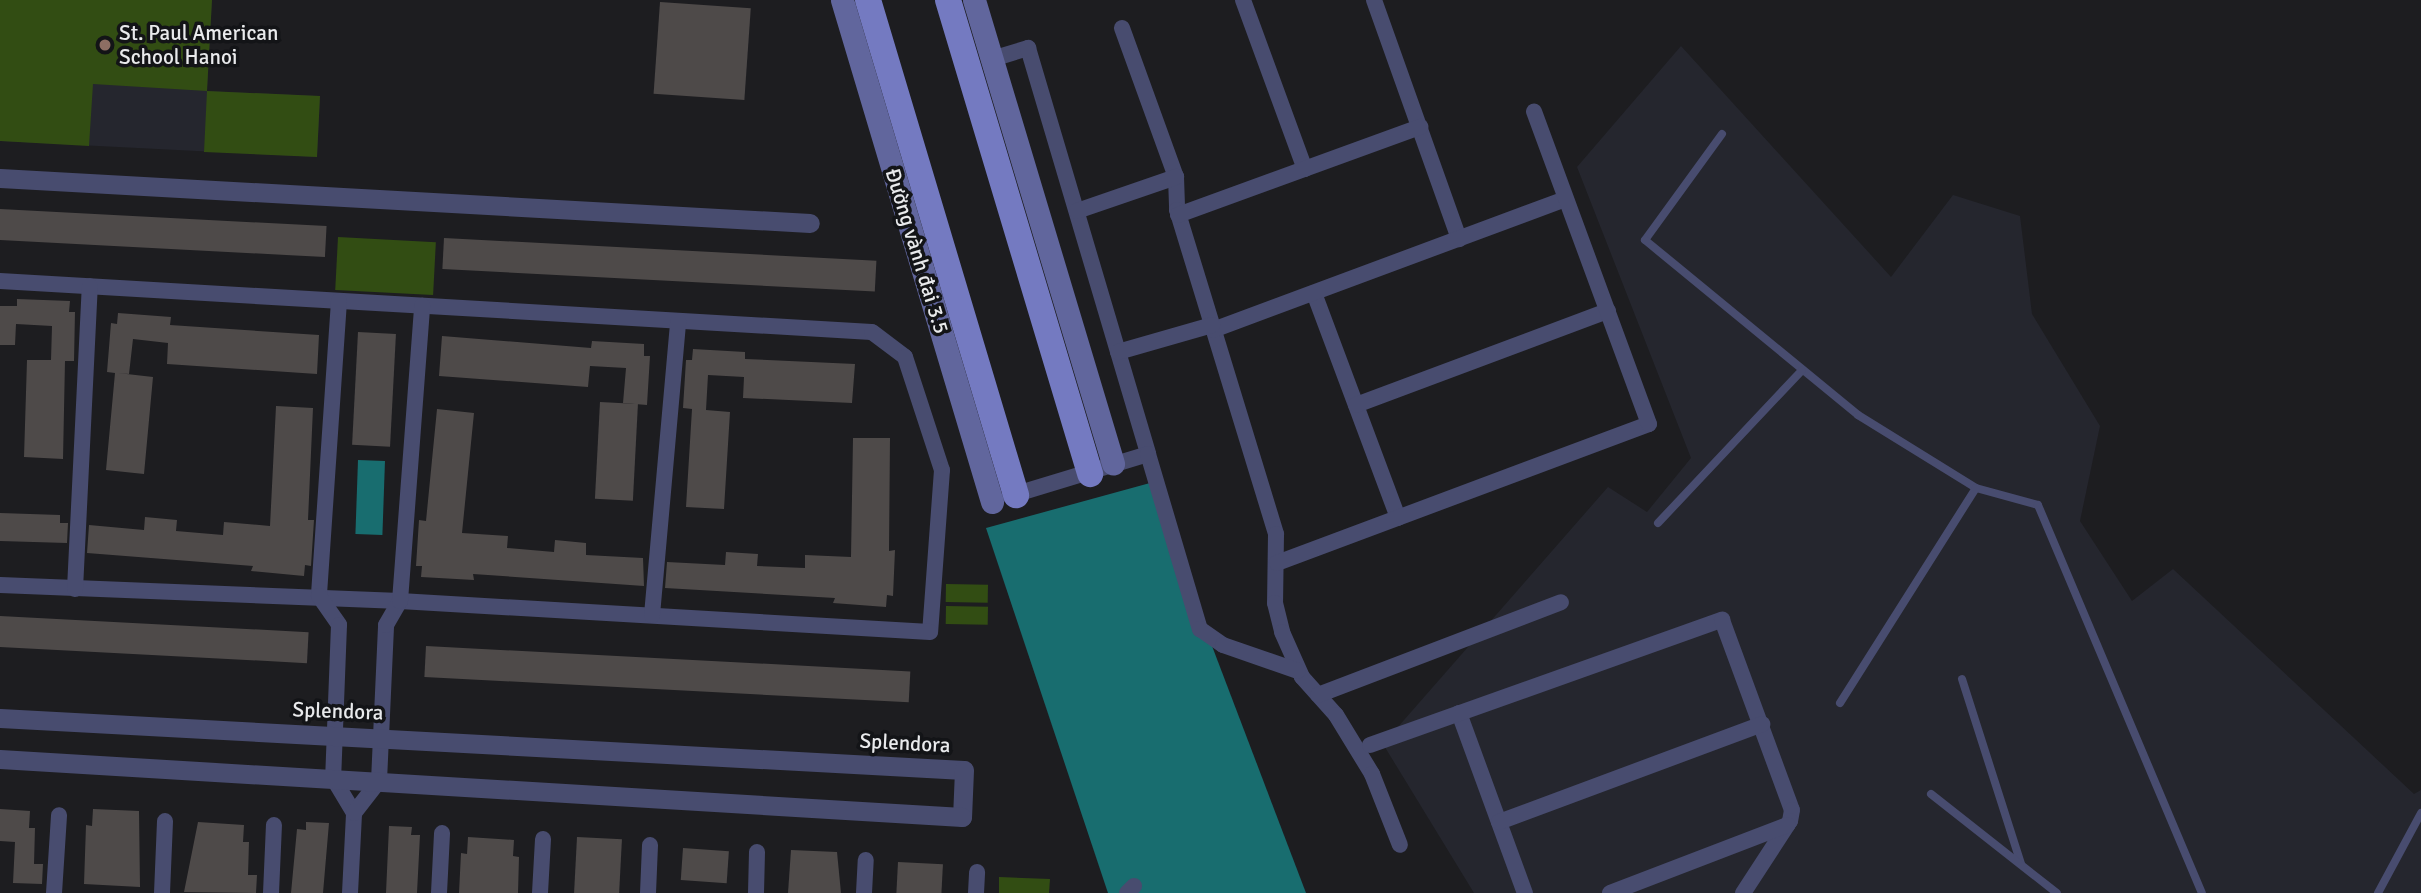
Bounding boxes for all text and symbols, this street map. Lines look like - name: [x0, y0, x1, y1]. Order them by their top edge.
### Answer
- place label: St. Paul American School Hanoi: [119, 20, 278, 70]
- marker: St. Paul American School Hanoi: [97, 37, 113, 53]
- street label: Đường vành đai 3.5: [880, 165, 954, 337]
- street label: Splendora: [292, 697, 384, 725]
- street label: Splendora: [859, 728, 951, 758]

